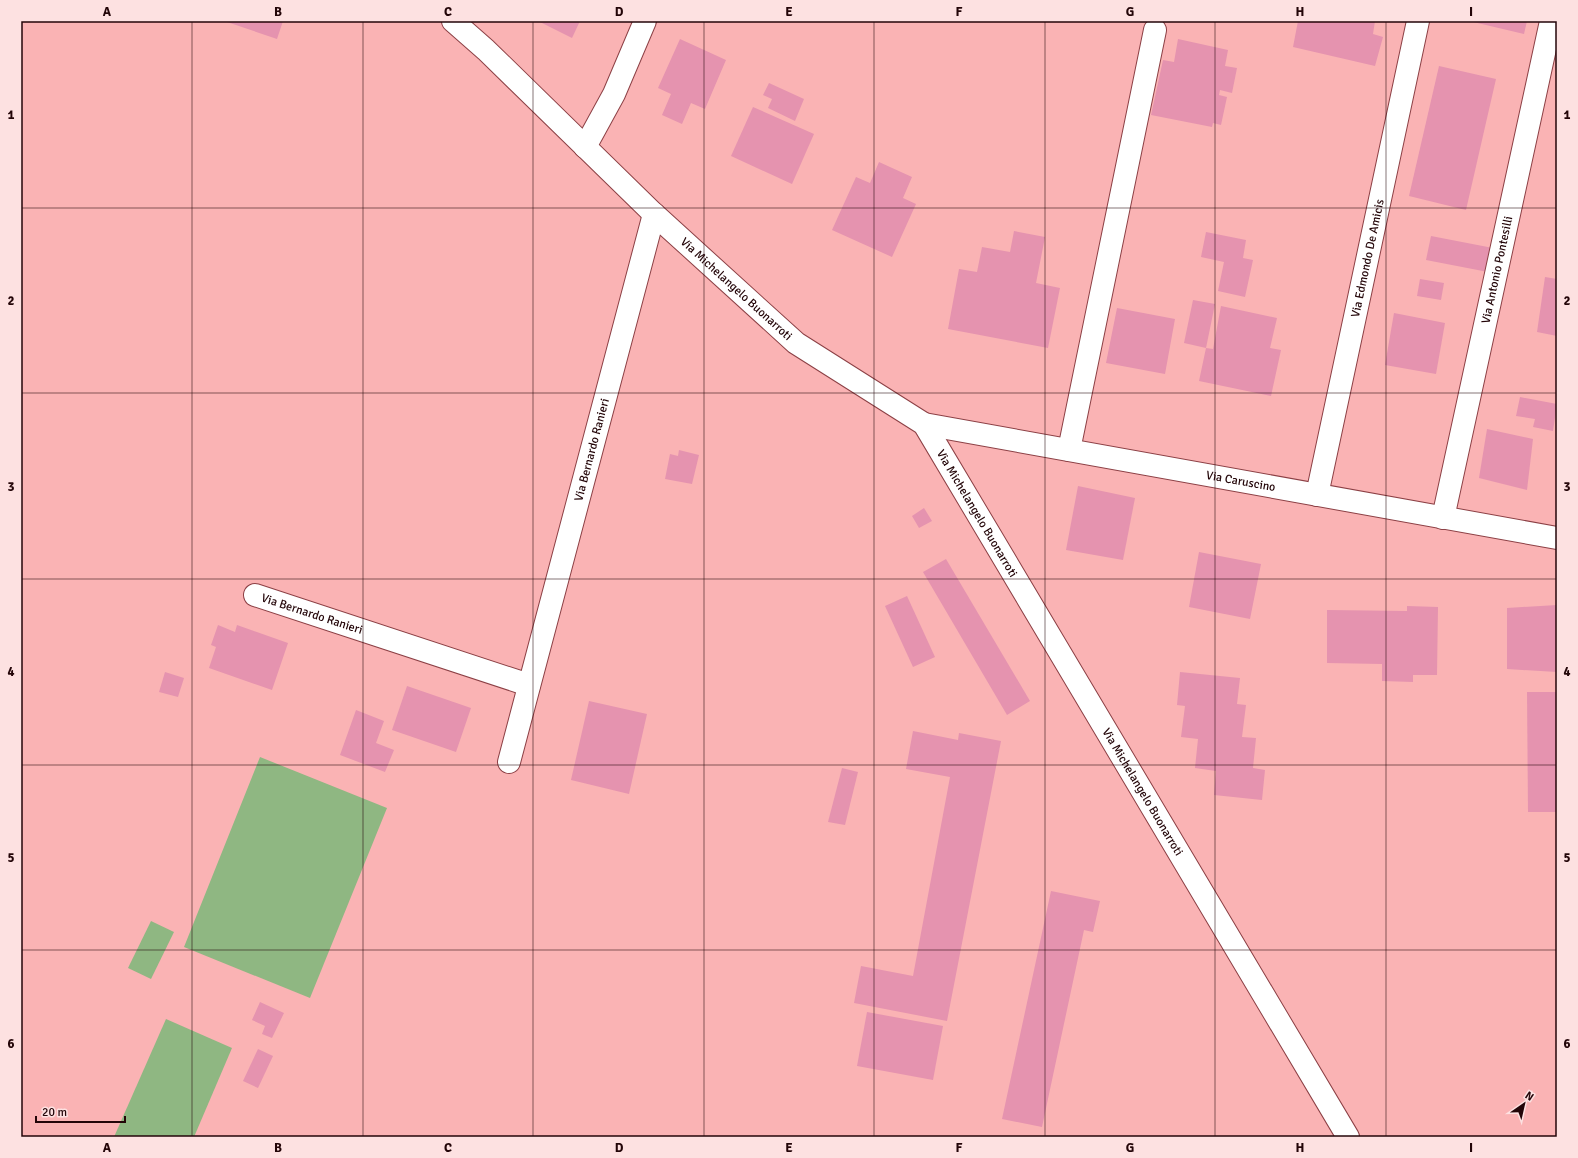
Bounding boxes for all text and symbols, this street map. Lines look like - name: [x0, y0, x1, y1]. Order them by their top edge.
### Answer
- text: A: [103, 4, 112, 20]
- text: B: [274, 4, 282, 20]
- text: C: [444, 4, 452, 20]
- text: D: [615, 4, 624, 20]
- text: E: [785, 4, 793, 20]
- text: F: [956, 4, 963, 20]
- text: G: [1126, 4, 1134, 20]
- text: H: [1296, 4, 1304, 20]
- text: I: [1469, 4, 1473, 20]
- text: 1: [7, 107, 15, 123]
- text: 1: [1563, 107, 1571, 123]
- street label: Via Edmondo De Amicis: [1348, 198, 1388, 319]
- street label: Via Antonio Pontesilli: [1478, 215, 1516, 325]
- street label: Via Michelangelo Buonarroti: [677, 235, 795, 344]
- text: 2: [7, 293, 15, 309]
- text: 2: [1563, 293, 1571, 309]
- street label: Via Bernardo Ranieri: [571, 397, 613, 503]
- street label: Via Michelangelo Buonarroti: [933, 447, 1020, 580]
- street label: Via Caruscino: [1205, 468, 1277, 495]
- text: 3: [7, 479, 15, 495]
- text: 3: [1563, 479, 1571, 495]
- street label: Via Bernardo Ranieri: [259, 591, 364, 638]
- text: 4: [7, 664, 15, 680]
- text: 4: [1563, 664, 1571, 680]
- street label: Via Michelangelo Buonarroti: [1099, 726, 1186, 859]
- text: 5: [7, 850, 15, 866]
- text: 5: [1563, 850, 1571, 866]
- text: 6: [7, 1036, 15, 1052]
- text: 6: [1563, 1036, 1571, 1052]
- north arrow: [1504, 1084, 1544, 1124]
- text: N: [1523, 1089, 1536, 1104]
- scale bar: [36, 1098, 125, 1124]
- text: 20 m: [42, 1105, 67, 1120]
- text: A: [103, 1140, 112, 1156]
- text: B: [274, 1140, 282, 1156]
- text: C: [444, 1140, 452, 1156]
- text: D: [615, 1140, 624, 1156]
- text: E: [785, 1140, 793, 1156]
- text: F: [956, 1140, 963, 1156]
- text: G: [1126, 1140, 1134, 1156]
- text: H: [1296, 1140, 1304, 1156]
- text: I: [1469, 1140, 1473, 1156]

